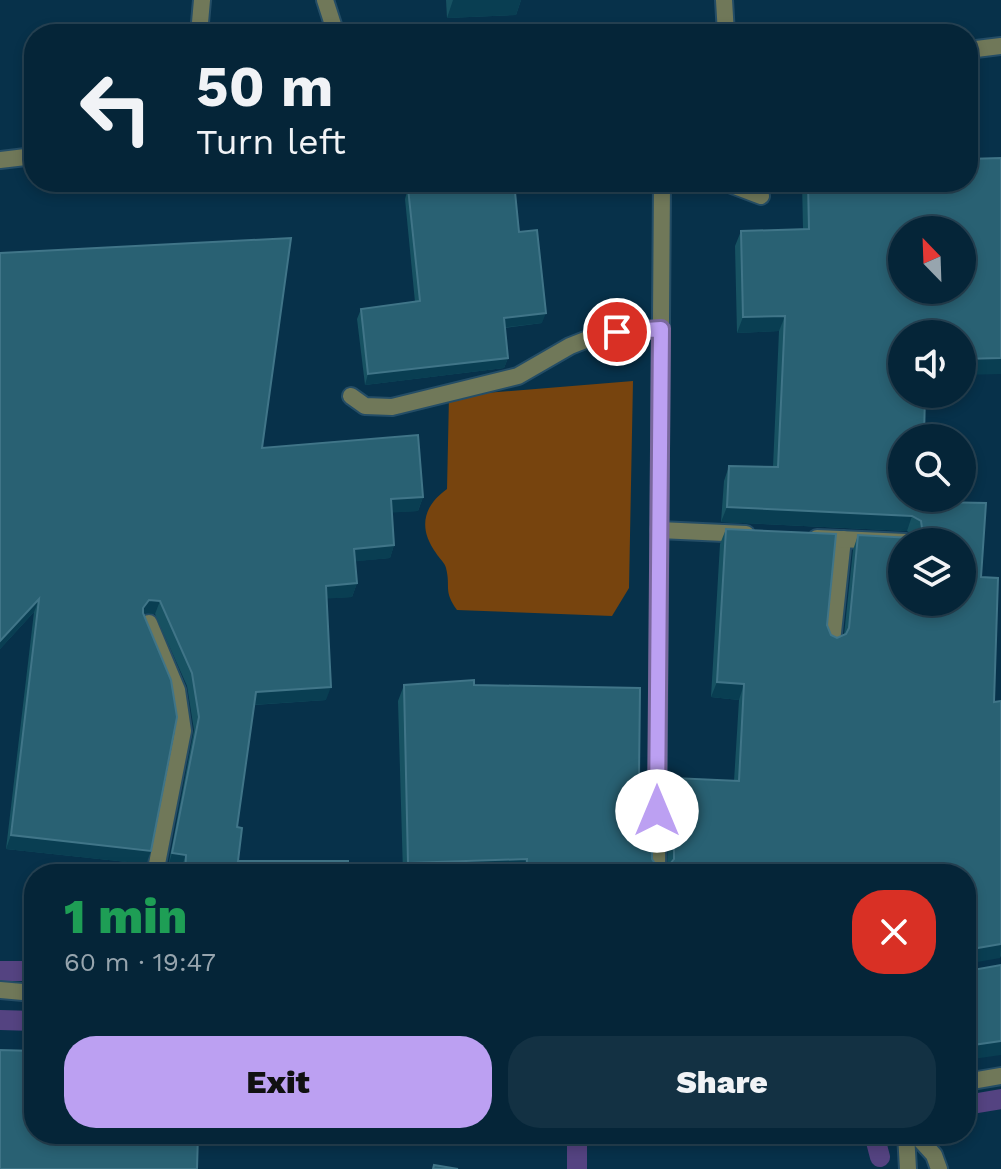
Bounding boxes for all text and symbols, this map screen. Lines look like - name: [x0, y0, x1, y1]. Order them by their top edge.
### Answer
- text: 50 m: [196, 54, 333, 120]
- icon: left: [64, 56, 168, 160]
- text: Turn left: [196, 121, 346, 163]
- north arrow: [888, 216, 976, 304]
- map controls: [888, 216, 976, 616]
- pin: [583, 298, 651, 366]
- icon: arrive: [595, 310, 639, 354]
- button: sound: [888, 320, 976, 408]
- button: search: [888, 424, 976, 512]
- button: layers: [888, 528, 976, 616]
- position arrow: [615, 769, 699, 853]
- text: 1 min: [64, 888, 187, 945]
- button: close: [852, 890, 936, 974]
- text: 60 m · 19:47: [64, 947, 216, 977]
- button: Exit: [64, 1036, 492, 1128]
- button: Share: [508, 1036, 936, 1128]

